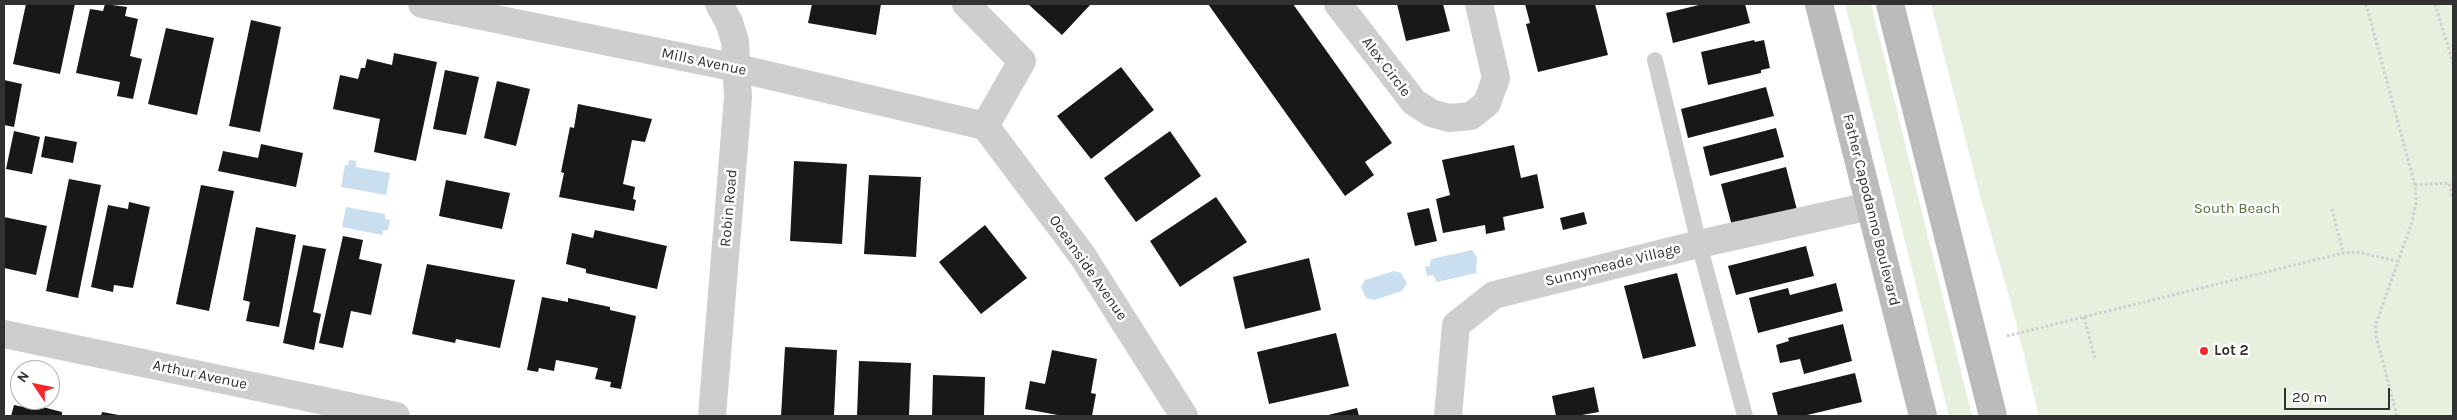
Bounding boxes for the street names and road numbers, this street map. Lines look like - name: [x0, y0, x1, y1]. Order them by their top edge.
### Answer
- street label: Alex Circle: [1358, 33, 1414, 101]
- street label: Mills Avenue: [660, 44, 748, 80]
- street label: Father Capodanno Boulevard: [1838, 112, 1904, 308]
- street label: Robin Road: [717, 168, 741, 248]
- street label: Oceanside Avenue: [1045, 212, 1131, 324]
- street label: Sunnymeade Village: [1543, 239, 1683, 291]
- street label: Arthur Avenue: [151, 356, 249, 394]

